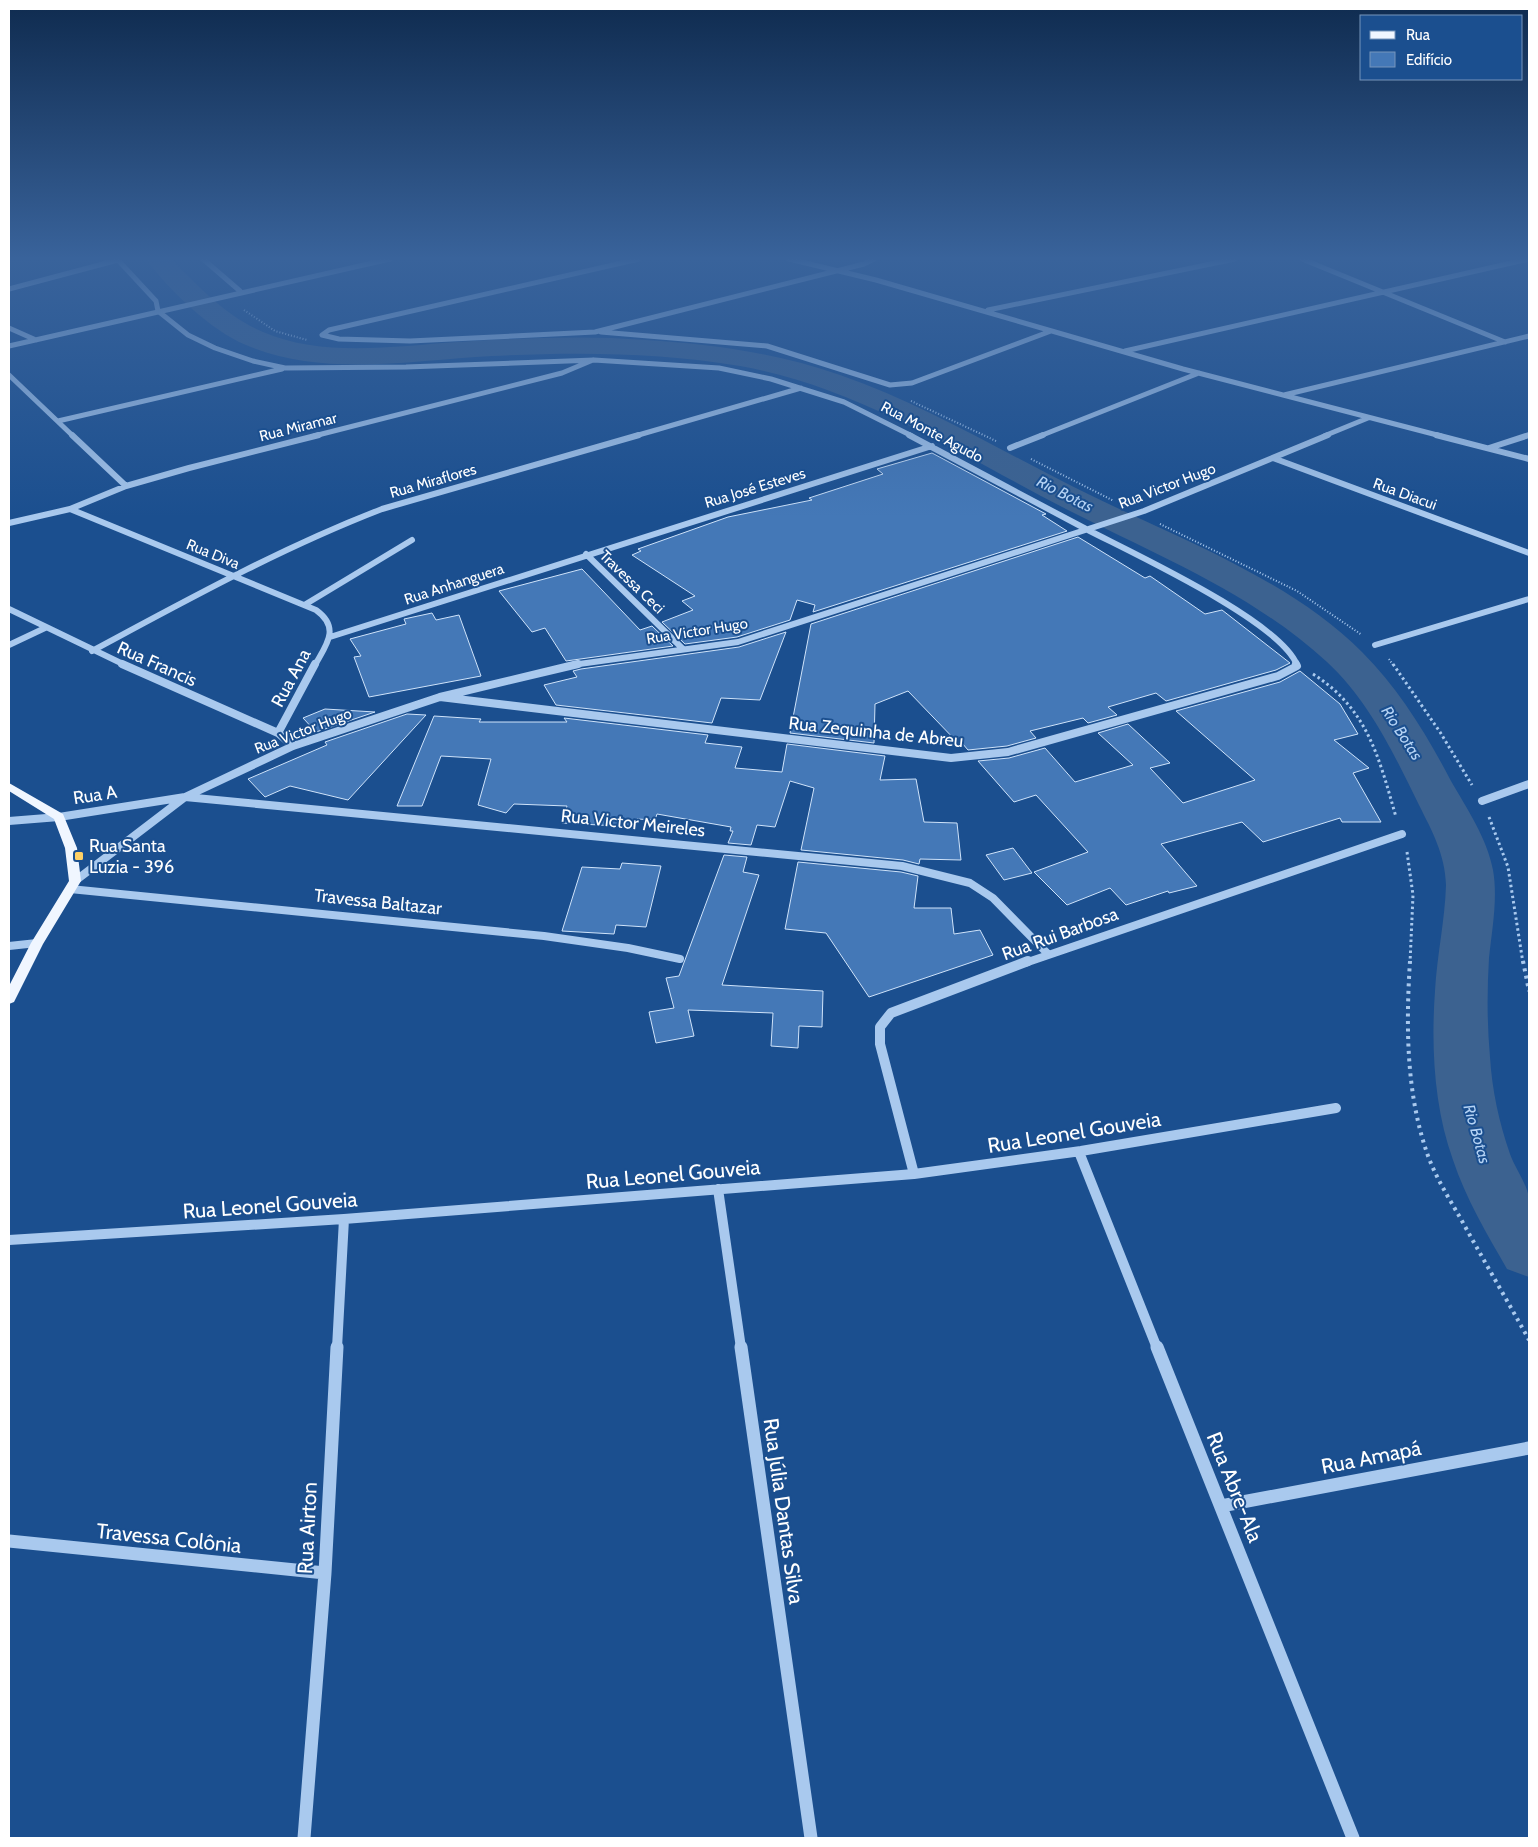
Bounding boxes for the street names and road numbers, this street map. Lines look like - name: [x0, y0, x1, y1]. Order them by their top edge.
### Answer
- street label: Rua Monte Agudo: [878, 398, 986, 466]
- street label: Rua Miramar: [257, 409, 339, 445]
- street label: Rua Victor Hugo: [1116, 459, 1218, 513]
- street label: Rua Miraflores: [388, 460, 478, 502]
- street label: Rua José Esteves: [702, 464, 808, 512]
- street label: Rua Diacui: [1371, 474, 1439, 514]
- street label: Rua Diva: [184, 535, 243, 573]
- street label: Travessa Ceci: [596, 547, 668, 617]
- street label: Rua Anhanguera: [402, 559, 507, 609]
- street label: Rua Victor Hugo: [645, 614, 749, 648]
- street label: Rua Francis: [114, 637, 200, 691]
- street label: Rua Ana: [267, 645, 316, 711]
- street label: Rua Victor Hugo: [252, 704, 354, 758]
- street label: Rua Zequinha de Abreu: [788, 712, 964, 752]
- street label: Rua A: [72, 781, 118, 809]
- street label: Rua Victor Meireles: [560, 804, 706, 842]
- street label: Travessa Baltazar: [313, 884, 443, 920]
- street label: Rua Rui Barbosa: [999, 903, 1121, 965]
- street label: Rua Leonel Gouveia: [986, 1106, 1162, 1158]
- street label: Rua Leonel Gouveia: [585, 1154, 761, 1194]
- street label: Rua Leonel Gouveia: [182, 1186, 358, 1224]
- street label: Rua Júlia Dantas Silva: [759, 1416, 809, 1606]
- street label: Rua Abre-Ala: [1202, 1428, 1268, 1546]
- street label: Rua Amapá: [1319, 1435, 1423, 1479]
- street label: Rua Airton: [292, 1481, 322, 1575]
- street label: Travessa Colônia: [95, 1518, 243, 1558]

